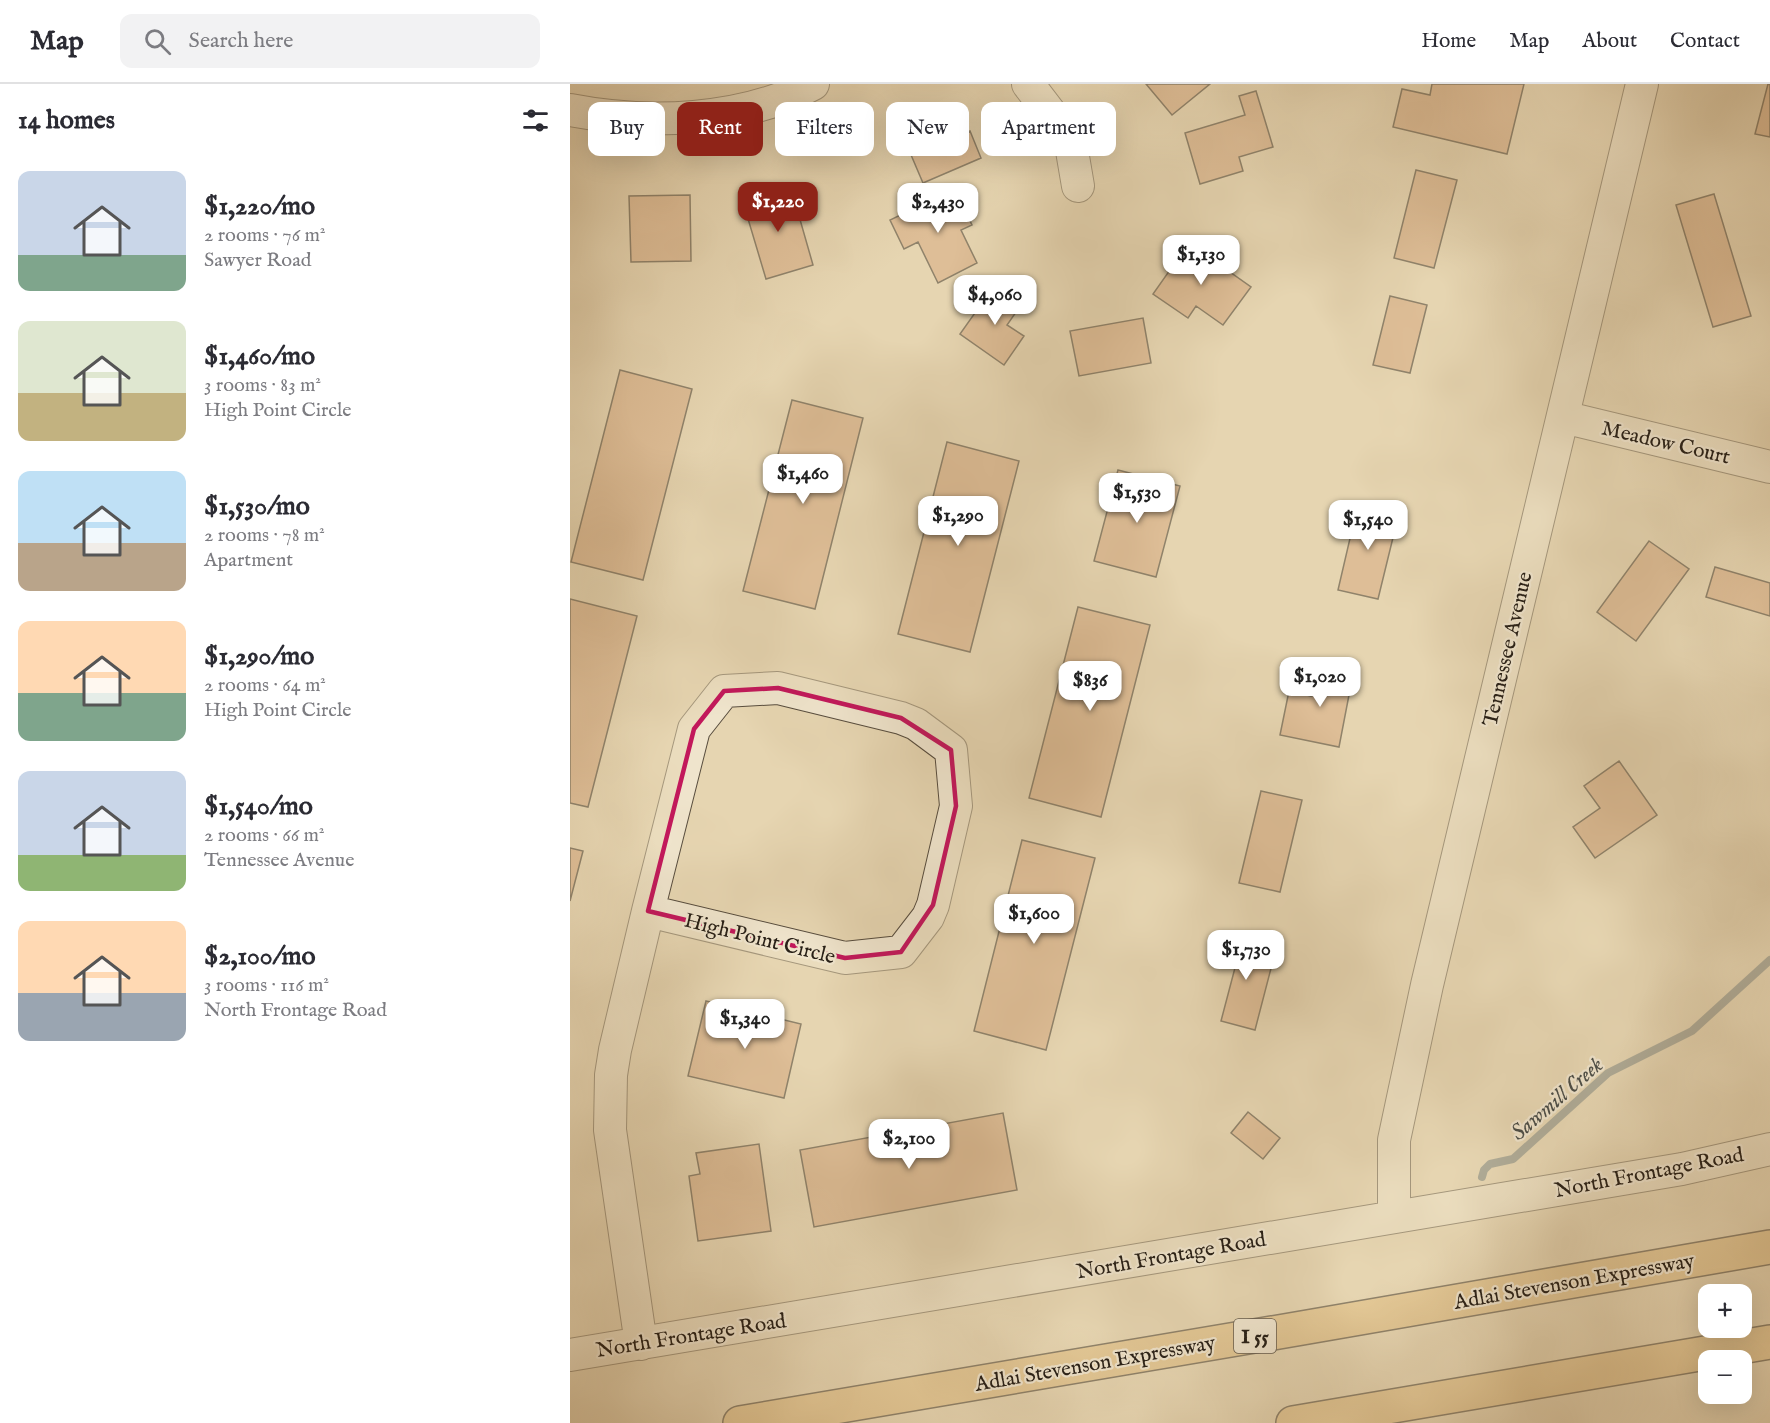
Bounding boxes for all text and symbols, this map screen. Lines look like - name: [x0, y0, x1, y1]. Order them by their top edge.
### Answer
- search box: [120, 14, 540, 68]
- text: Map: [30, 24, 84, 59]
- icon: search: [141, 25, 174, 58]
- text: Search here: [189, 27, 293, 55]
- text: Home: [1421, 28, 1476, 55]
- text: Map: [1509, 28, 1549, 55]
- text: About: [1582, 28, 1637, 55]
- text: Contact: [1670, 28, 1740, 55]
- chip: Buy: [588, 102, 665, 156]
- chip: Rent: [677, 102, 763, 156]
- chip: Filters: [775, 102, 874, 156]
- chip: New: [886, 102, 969, 156]
- chip: Apartment: [981, 102, 1116, 156]
- text: 14 homes: [18, 104, 115, 137]
- icon: filters: [519, 104, 552, 137]
- pin: $1,220: [729, 182, 827, 233]
- pin: $2,430: [889, 183, 987, 234]
- text: $1,220: [752, 189, 804, 214]
- text: $1,220/mo: [204, 190, 315, 223]
- text: $2,430: [911, 190, 965, 215]
- icon: home: [66, 195, 138, 267]
- text: 2 rooms · 76 m²: [204, 223, 325, 248]
- pin: $1,130: [1152, 235, 1250, 286]
- text: $1,130: [1177, 242, 1225, 267]
- text: Sawyer Road: [204, 248, 311, 273]
- pin: $4,060: [946, 275, 1044, 326]
- text: $4,060: [968, 282, 1022, 307]
- text: $1,460/mo: [204, 340, 315, 373]
- icon: home: [66, 345, 138, 417]
- text: 3 rooms · 83 m²: [204, 373, 321, 398]
- text: High Point Circle: [204, 398, 352, 423]
- street label: Meadow Court: [1599, 416, 1733, 471]
- pin: $1,460: [754, 454, 852, 505]
- text: $1,460: [777, 461, 829, 486]
- pin: $1,530: [1088, 473, 1186, 524]
- text: $1,530: [1113, 480, 1161, 505]
- text: $1,530/mo: [204, 490, 310, 523]
- icon: home: [66, 495, 138, 567]
- pin: $1,290: [909, 496, 1007, 547]
- pin: $1,540: [1319, 500, 1417, 551]
- text: $1,290: [932, 503, 984, 528]
- text: $1,540: [1343, 507, 1393, 532]
- text: 2 rooms · 78 m²: [204, 523, 325, 548]
- text: Apartment: [204, 548, 293, 573]
- street label: Tennessee Avenue: [1478, 569, 1539, 729]
- text: $1,290/mo: [204, 640, 314, 673]
- icon: home: [66, 645, 138, 717]
- pin: $1,020: [1271, 657, 1369, 708]
- pin: $836: [1054, 661, 1126, 712]
- text: $1,020: [1294, 664, 1346, 689]
- text: $836: [1073, 668, 1107, 693]
- text: 2 rooms · 64 m²: [204, 673, 326, 698]
- text: High Point Circle: [204, 698, 352, 723]
- text: $1,540/mo: [204, 790, 313, 823]
- icon: home: [66, 795, 138, 867]
- text: 2 rooms · 66 m²: [204, 823, 325, 848]
- text: Tennessee Avenue: [204, 848, 354, 873]
- pin: $1,600: [985, 894, 1083, 945]
- text: $1,600: [1008, 901, 1060, 926]
- street label: High Point Circle: [681, 908, 838, 971]
- pin: $1,730: [1197, 930, 1295, 981]
- text: $1,730: [1221, 937, 1271, 962]
- text: $2,100/mo: [204, 940, 315, 973]
- icon: home: [66, 945, 138, 1017]
- text: 3 rooms · 116 m²: [204, 973, 329, 998]
- text: North Frontage Road: [204, 998, 387, 1023]
- pin: $1,340: [696, 999, 794, 1050]
- text: $1,340: [720, 1006, 770, 1031]
- water label: Sawmill Creek: [1505, 1052, 1609, 1147]
- pin: $2,100: [860, 1119, 958, 1170]
- text: $2,100: [883, 1126, 935, 1151]
- street label: North Frontage Road: [1552, 1142, 1747, 1205]
- street label: North Frontage Road: [1074, 1226, 1269, 1286]
- street label: Adlai Stevenson Expressway: [1451, 1248, 1697, 1317]
- map controls: [1698, 1284, 1752, 1404]
- button: +: [1698, 1284, 1752, 1338]
- street label: North Frontage Road: [594, 1308, 789, 1365]
- road number: I 55: [1234, 1319, 1276, 1353]
- street label: Adlai Stevenson Expressway: [972, 1330, 1218, 1399]
- button: −: [1698, 1350, 1752, 1404]

